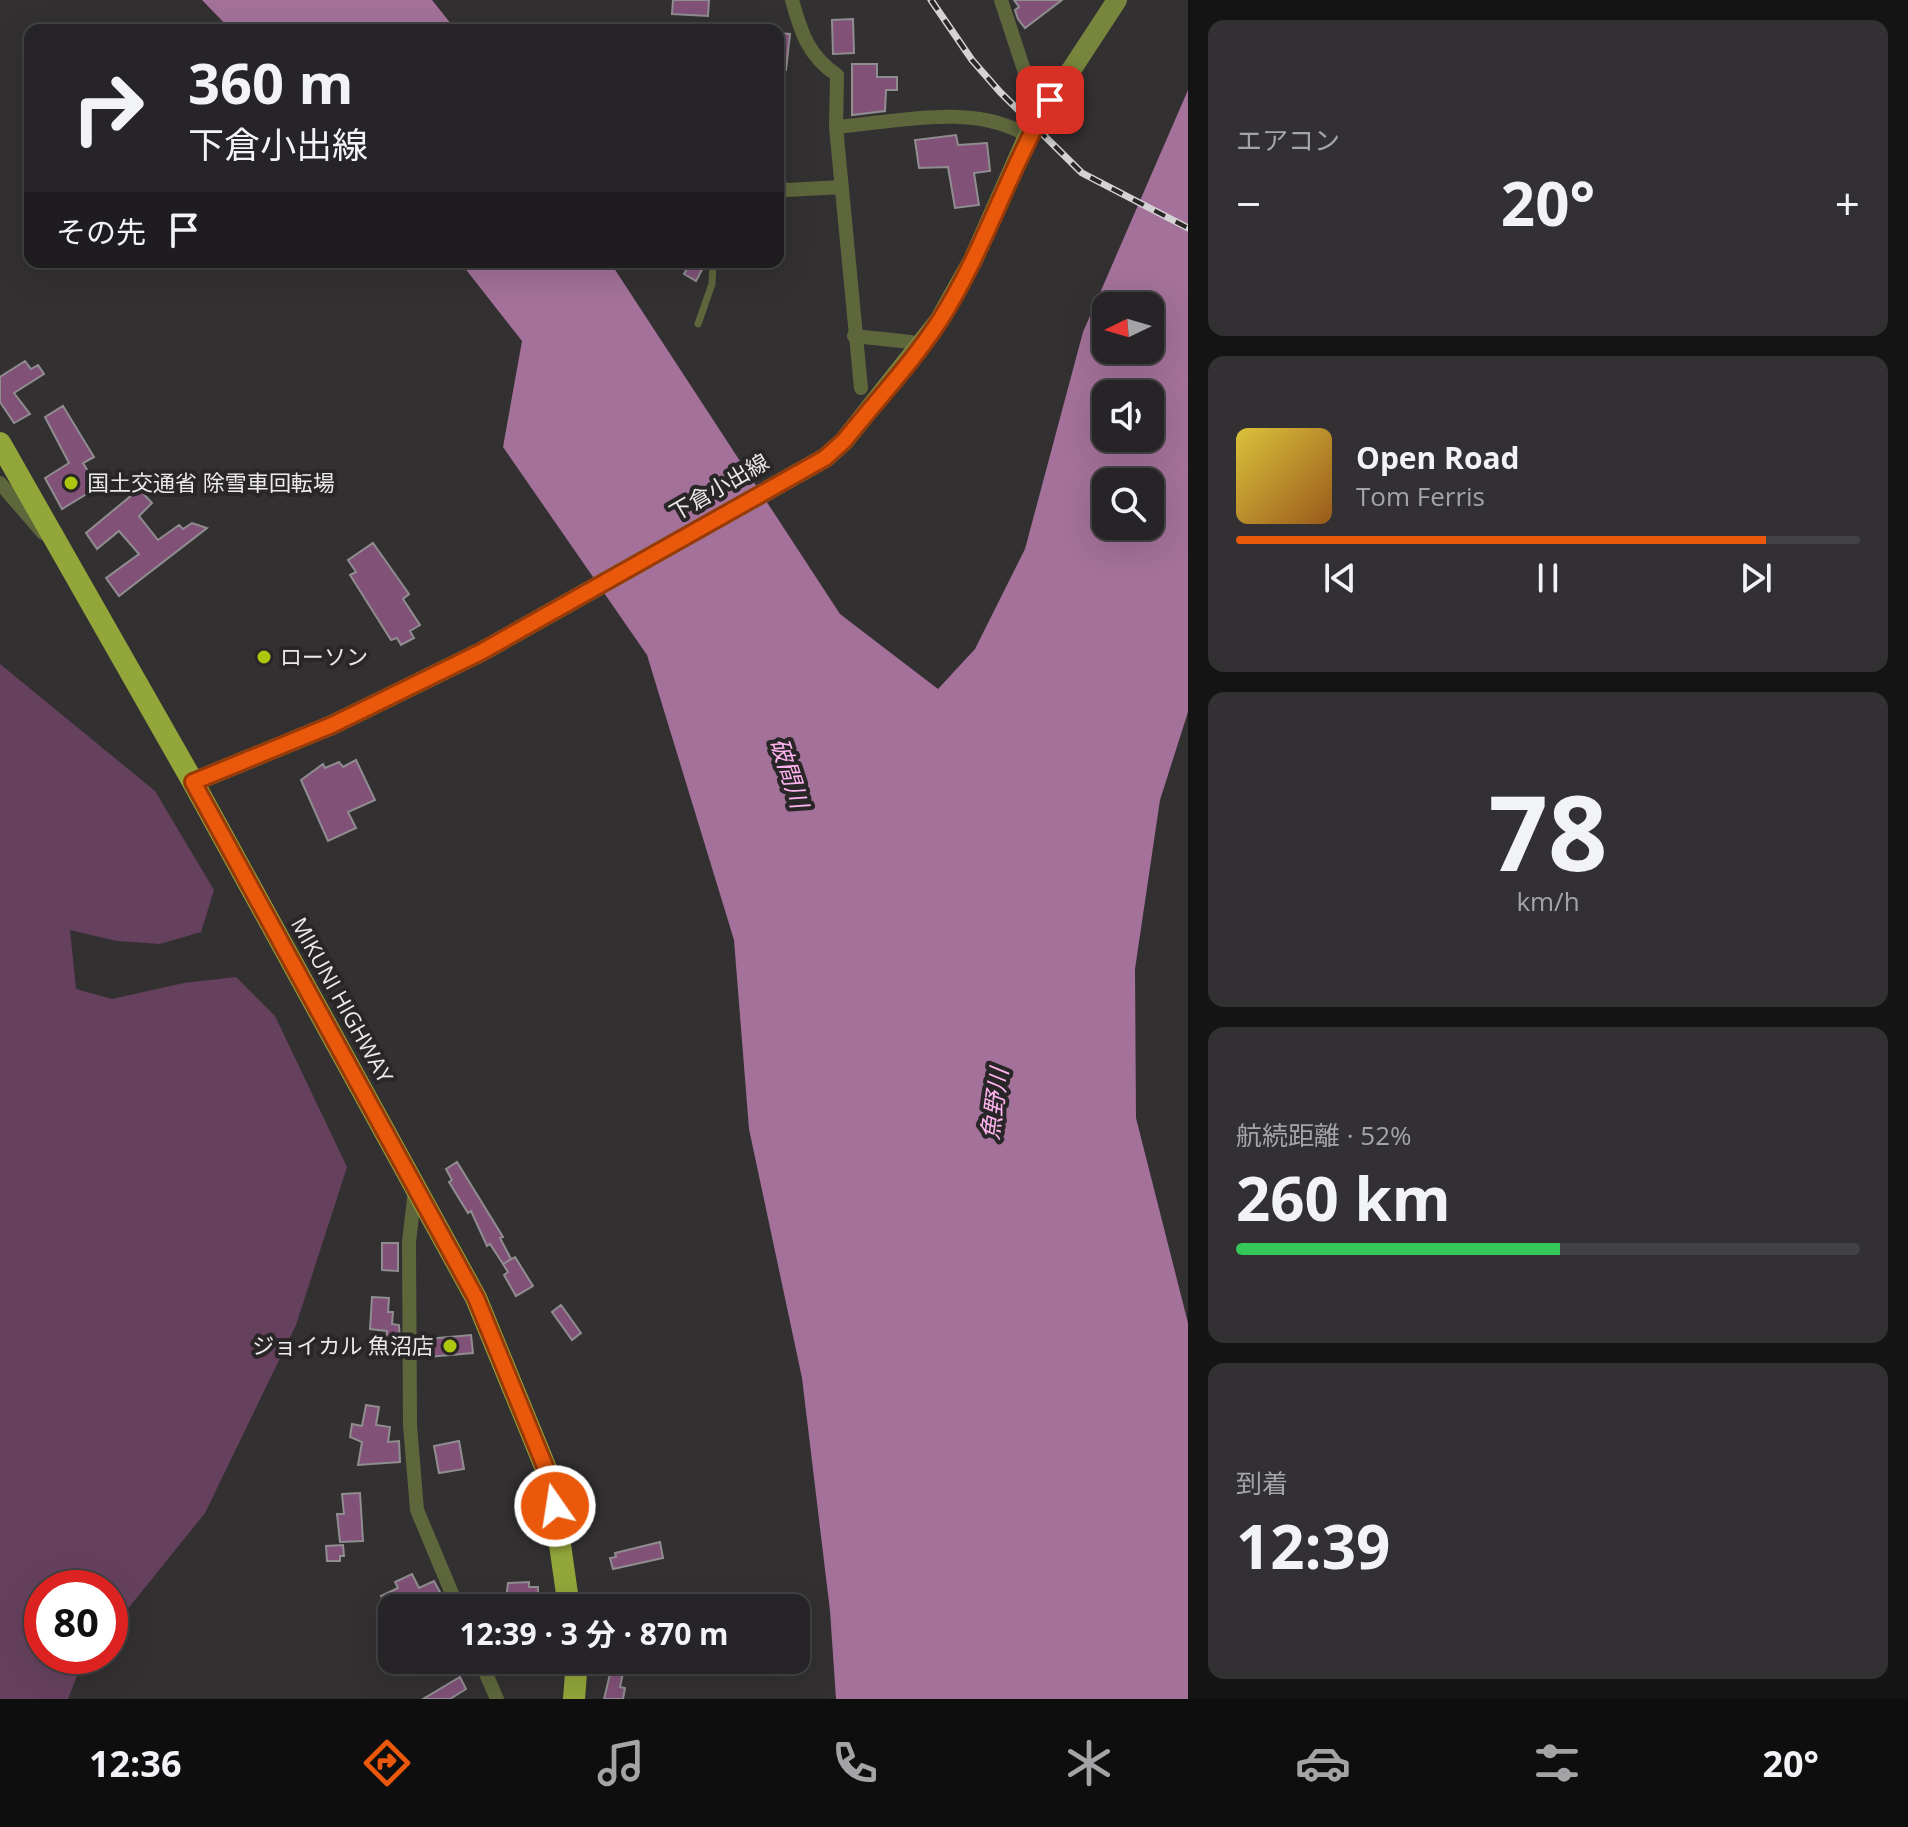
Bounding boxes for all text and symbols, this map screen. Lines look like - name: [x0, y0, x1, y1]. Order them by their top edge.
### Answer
- text: 360 m: [188, 44, 354, 120]
- icon: right: [56, 56, 160, 160]
- pin: [1016, 66, 1084, 134]
- icon: arrive: [1028, 78, 1072, 122]
- text: 下倉小出線: [188, 120, 368, 169]
- text: エアコン: [1236, 122, 1340, 158]
- text: 20°: [1501, 162, 1595, 244]
- text: −: [1236, 173, 1261, 233]
- text: +: [1835, 173, 1860, 233]
- icon: arrive: [162, 208, 206, 252]
- text: その先: [56, 211, 146, 252]
- north arrow: [1092, 292, 1164, 364]
- map controls: [1092, 292, 1164, 540]
- button: sound: [1092, 380, 1164, 452]
- text: Open Road: [1356, 437, 1520, 478]
- street label: 下倉小出線: [663, 446, 774, 527]
- place label: 国土交通省 除雪車回転場: [87, 467, 335, 497]
- button: search: [1092, 468, 1164, 540]
- marker: 国土交通省 除雪車回転場: [62, 474, 80, 492]
- text: Tom Ferris: [1356, 478, 1485, 514]
- icon: previous: [1318, 556, 1362, 600]
- icon: pause: [1526, 556, 1570, 600]
- icon: next: [1734, 556, 1778, 600]
- place label: ローソン: [280, 641, 368, 671]
- marker: ローソン: [255, 648, 273, 666]
- water label: 破間川: [764, 733, 818, 815]
- text: 78: [1489, 760, 1607, 901]
- text: km/h: [1516, 883, 1580, 919]
- street label: MIKUNI HIGHWAY: [285, 911, 401, 1088]
- water label: 魚野川: [972, 1063, 1015, 1142]
- text: 航続距離 · 52%: [1236, 1117, 1412, 1153]
- text: 260 km: [1236, 1157, 1451, 1239]
- place label: ジョイカル 魚沼店: [252, 1330, 434, 1360]
- marker: ジョイカル 魚沼店: [441, 1337, 459, 1355]
- position arrow: [513, 1464, 597, 1548]
- text: 到着: [1236, 1465, 1288, 1501]
- text: 12:39: [1236, 1505, 1390, 1587]
- speed limit sign: 80: [24, 1570, 128, 1674]
- text: 12:39 · 3 分 · 870 m: [459, 1613, 729, 1654]
- icon: directions: [359, 1735, 415, 1791]
- icon: music: [593, 1735, 649, 1791]
- icon: phone: [827, 1735, 883, 1791]
- icon: climate: [1061, 1735, 1117, 1791]
- icon: car: [1295, 1735, 1351, 1791]
- icon: filters: [1529, 1735, 1585, 1791]
- text: 12:36: [89, 1739, 182, 1788]
- text: 20°: [1762, 1739, 1819, 1788]

